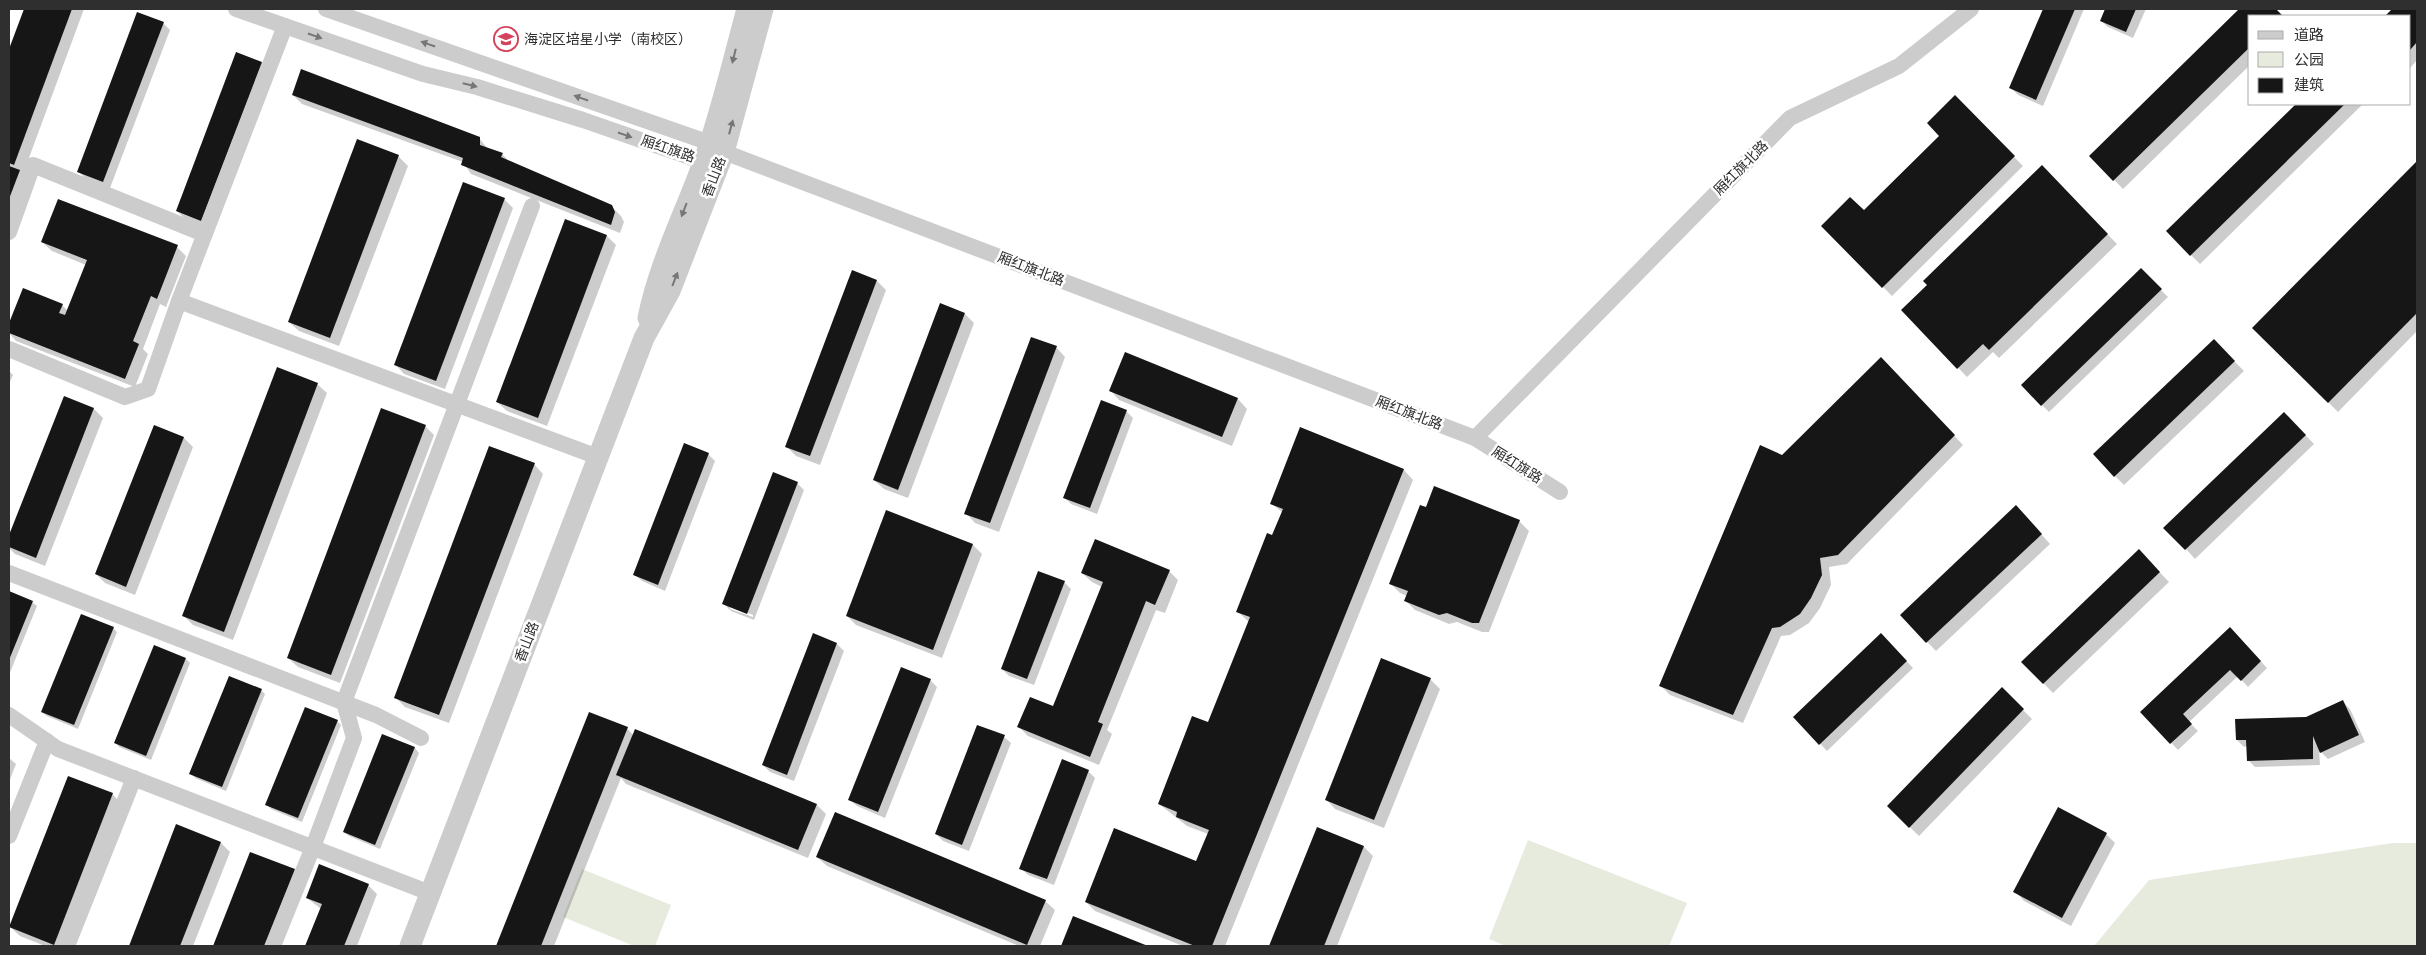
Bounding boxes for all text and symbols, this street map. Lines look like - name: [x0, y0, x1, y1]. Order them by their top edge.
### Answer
- legend: [2248, 15, 2411, 105]
- school or university icon: 海淀区培星小学（南校区）: [493, 26, 519, 52]
- text: 道路: [2294, 26, 2324, 44]
- place label: 海淀区培星小学（南校区）: [524, 31, 692, 48]
- one-way arrow: [308, 32, 323, 40]
- one-way arrow: [420, 40, 435, 47]
- one-way arrow: [730, 48, 738, 63]
- text: 公园: [2294, 51, 2324, 69]
- text: 建筑: [2294, 76, 2324, 94]
- one-way arrow: [462, 82, 477, 90]
- one-way arrow: [573, 94, 588, 102]
- one-way arrow: [727, 119, 735, 135]
- one-way arrow: [617, 131, 632, 139]
- street label: 厢红旗路: [639, 132, 697, 166]
- street label: 厢红旗北路: [1710, 137, 1772, 199]
- street label: 香山路: [699, 154, 729, 200]
- one-way arrow: [680, 203, 688, 218]
- street label: 厢红旗北路: [995, 249, 1067, 289]
- one-way arrow: [671, 271, 679, 286]
- street label: 厢红旗北路: [1373, 393, 1445, 433]
- street label: 厢红旗路: [1489, 443, 1545, 487]
- street label: 香山路: [512, 619, 542, 665]

